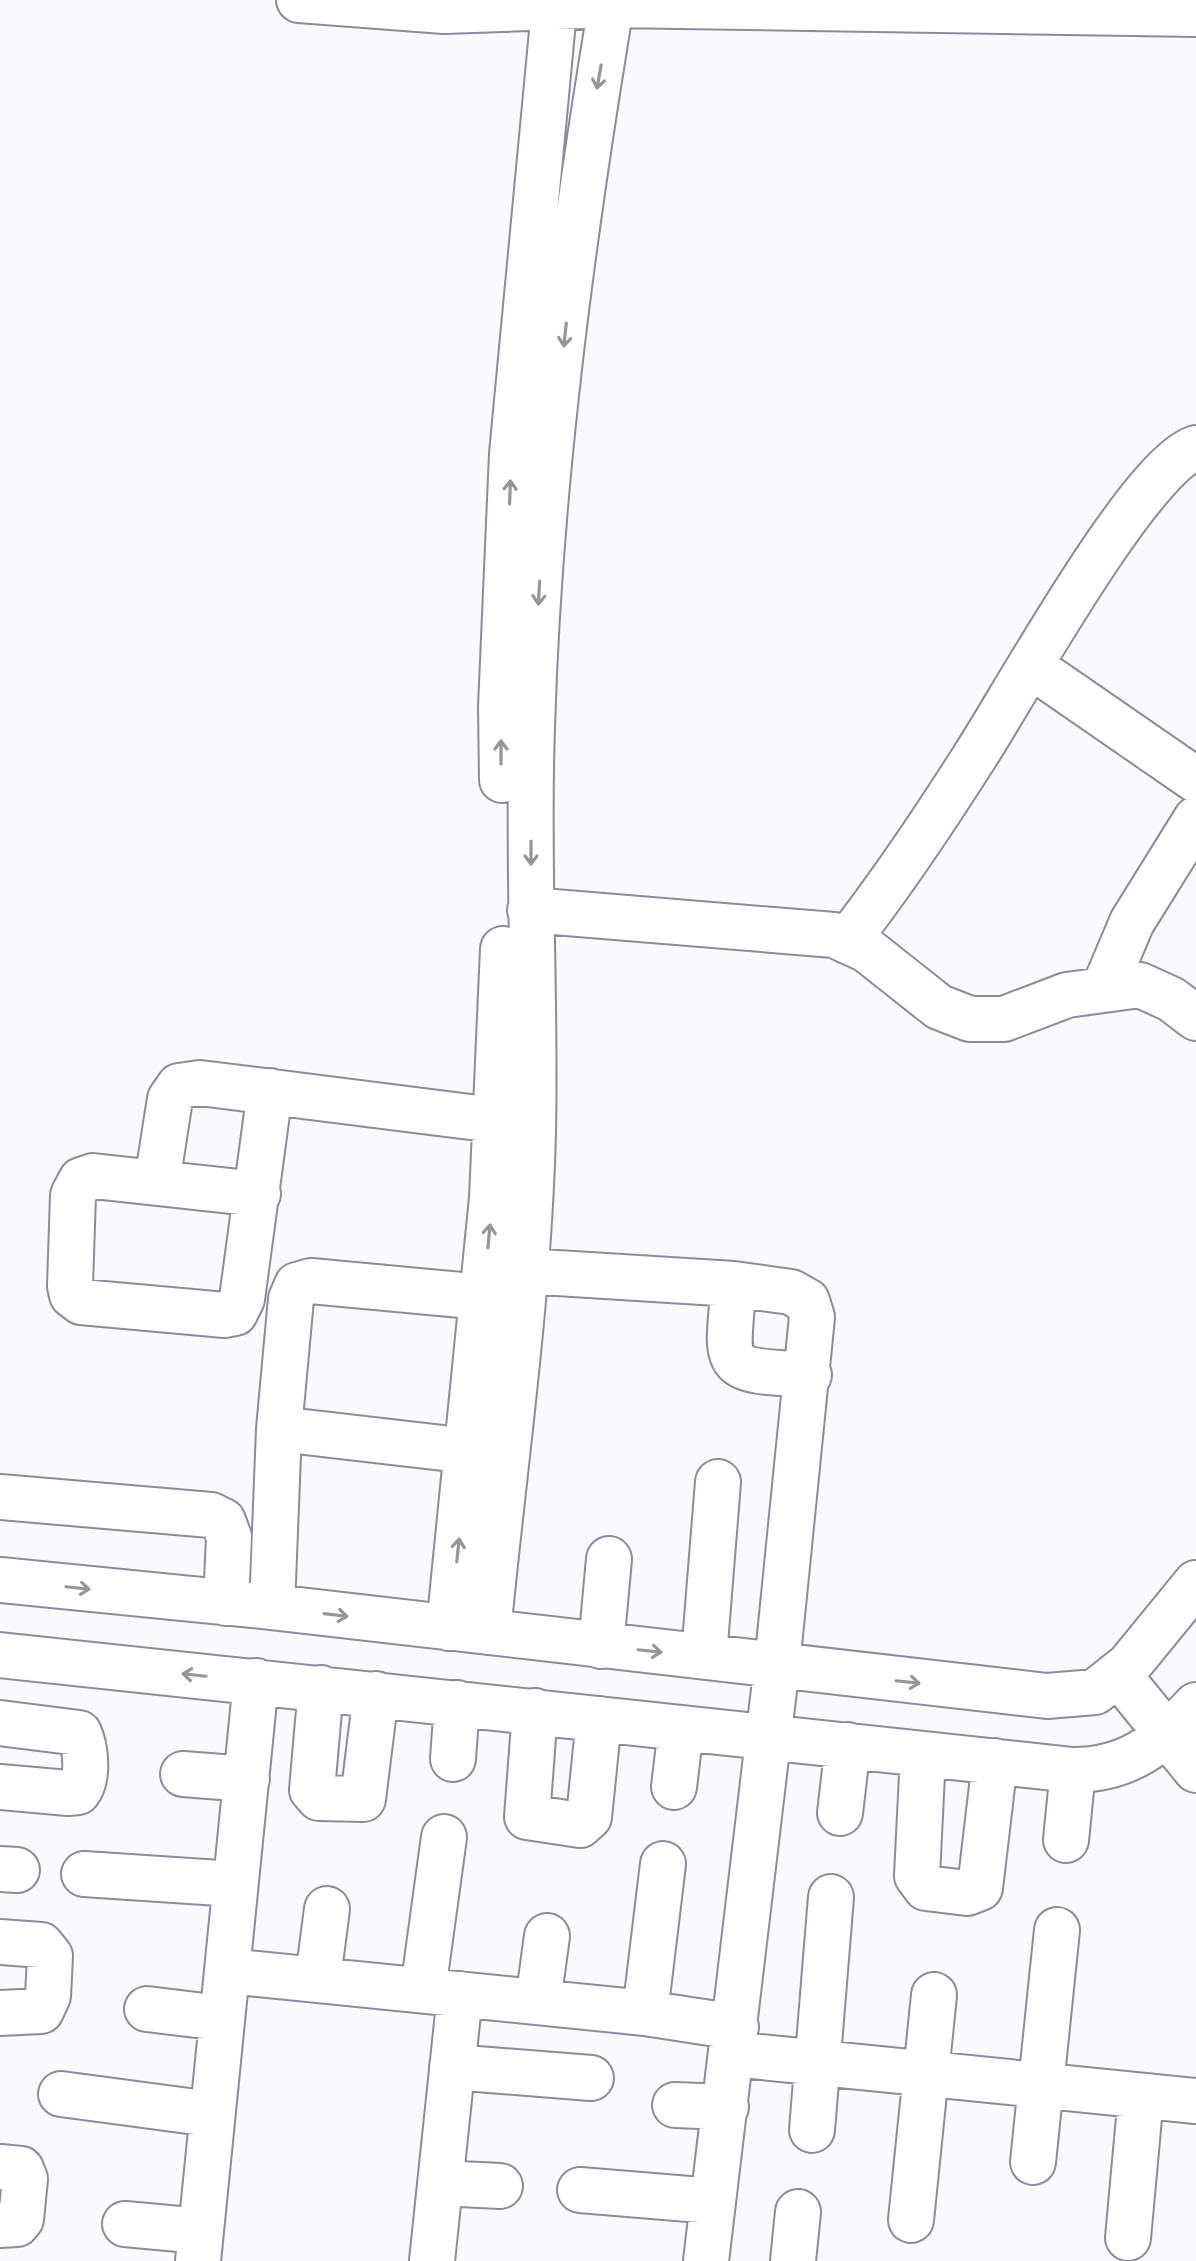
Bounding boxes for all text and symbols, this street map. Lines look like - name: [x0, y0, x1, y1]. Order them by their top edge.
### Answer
- one-way arrow: [590, 64, 605, 89]
- one-way arrow: [557, 321, 572, 348]
- one-way arrow: [503, 479, 518, 506]
- one-way arrow: [532, 579, 547, 606]
- one-way arrow: [493, 739, 509, 766]
- one-way arrow: [523, 839, 539, 866]
- one-way arrow: [481, 1223, 496, 1250]
- one-way arrow: [451, 1537, 466, 1564]
- one-way arrow: [64, 1580, 91, 1595]
- one-way arrow: [322, 1607, 349, 1622]
- one-way arrow: [636, 1643, 663, 1658]
- one-way arrow: [181, 1667, 208, 1682]
- one-way arrow: [894, 1674, 921, 1689]

